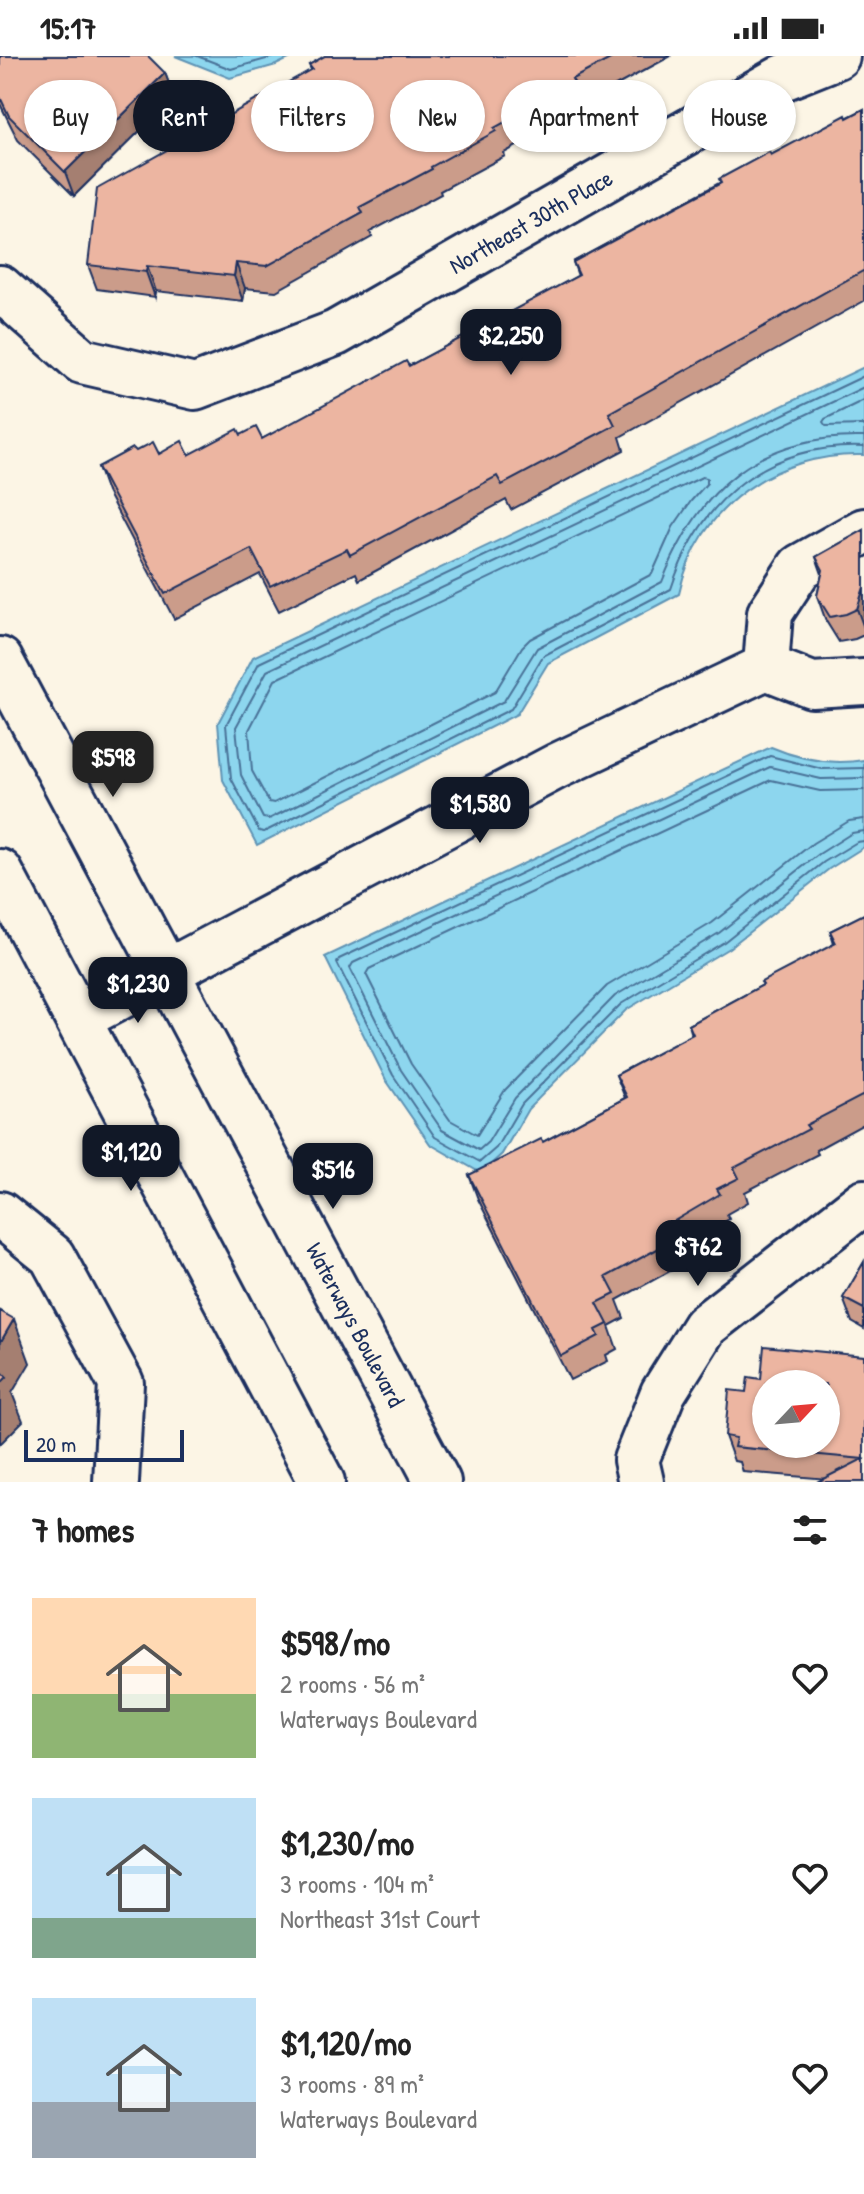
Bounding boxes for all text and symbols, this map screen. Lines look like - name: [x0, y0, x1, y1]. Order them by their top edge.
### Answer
- text: 15:17: [40, 8, 96, 48]
- chip: Buy: [24, 80, 117, 152]
- chip: Rent: [133, 80, 235, 152]
- chip: Filters: [251, 80, 374, 152]
- chip: New: [390, 80, 485, 152]
- chip: Apartment: [501, 80, 667, 152]
- chip: House: [683, 80, 796, 152]
- street label: Northeast 30th Place: [443, 161, 618, 281]
- pin: $2,250: [446, 309, 576, 377]
- text: $2,250: [478, 317, 544, 352]
- pin: $598: [66, 731, 160, 799]
- text: $598: [91, 739, 135, 774]
- pin: $1,580: [415, 777, 545, 845]
- text: $1,580: [449, 785, 511, 820]
- pin: $1,230: [73, 957, 203, 1025]
- text: $1,230: [106, 965, 170, 1000]
- pin: $1,120: [66, 1125, 196, 1193]
- text: $1,120: [100, 1133, 162, 1168]
- pin: $516: [286, 1143, 380, 1211]
- text: $516: [311, 1151, 355, 1186]
- pin: $762: [651, 1220, 745, 1288]
- text: $762: [674, 1228, 722, 1263]
- street label: Waterways Boulevard: [299, 1237, 413, 1412]
- north arrow: [752, 1370, 840, 1458]
- map controls: [752, 1370, 840, 1458]
- scale bar: [24, 1426, 184, 1462]
- text: 20 m: [36, 1429, 76, 1459]
- text: 7 homes: [32, 1507, 134, 1553]
- icon: filters: [788, 1508, 832, 1552]
- text: $598/mo: [280, 1620, 390, 1666]
- icon: home: [96, 1630, 192, 1726]
- icon: heart: [788, 1656, 832, 1700]
- text: 2 rooms · 56 m²: [280, 1666, 425, 1701]
- text: Waterways Boulevard: [280, 1701, 477, 1736]
- text: $1,230/mo: [280, 1820, 414, 1866]
- icon: home: [96, 1830, 192, 1926]
- icon: heart: [788, 1856, 832, 1900]
- text: 3 rooms · 104 m²: [280, 1866, 434, 1901]
- text: Northeast 31st Court: [280, 1901, 480, 1936]
- text: $1,120/mo: [280, 2020, 411, 2066]
- icon: home: [96, 2030, 192, 2126]
- icon: heart: [788, 2056, 832, 2100]
- text: 3 rooms · 89 m²: [280, 2066, 424, 2101]
- text: Waterways Boulevard: [280, 2101, 477, 2136]

